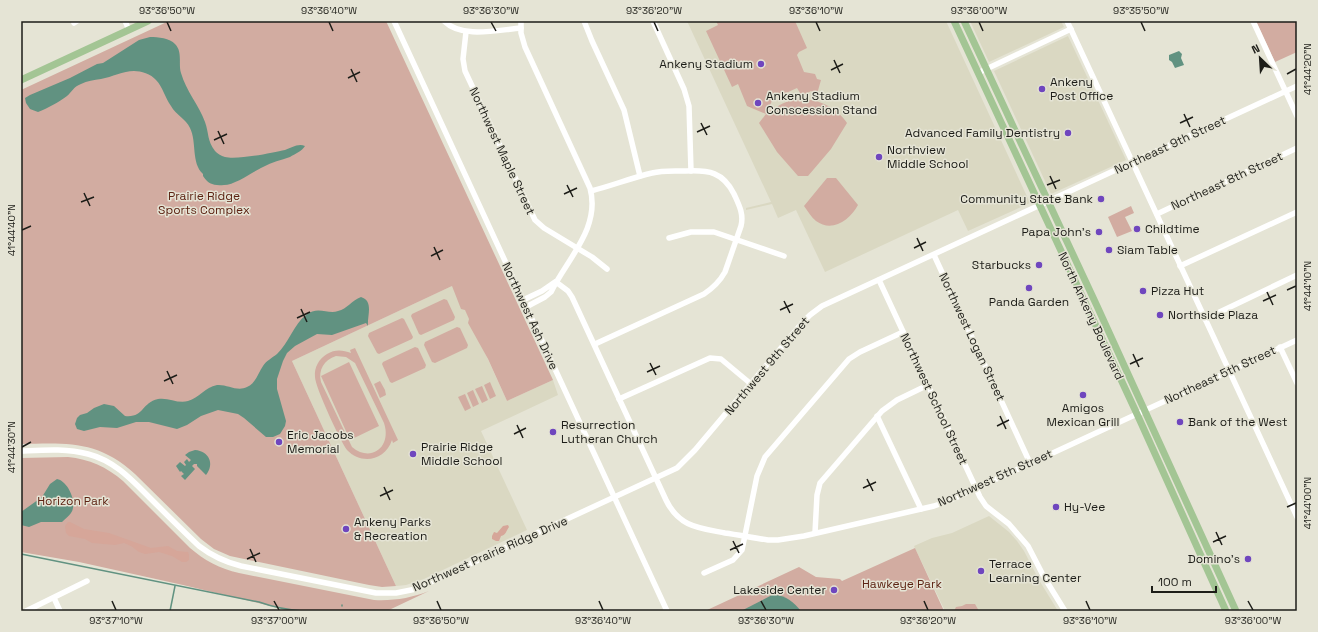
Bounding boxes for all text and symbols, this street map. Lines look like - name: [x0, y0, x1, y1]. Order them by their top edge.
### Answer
- text: 93°36'50"W: [139, 4, 195, 17]
- text: 93°36'40"W: [301, 4, 357, 17]
- text: 93°36'30"W: [463, 4, 519, 17]
- text: 93°36'20"W: [626, 4, 682, 17]
- text: 93°36'10"W: [789, 4, 843, 17]
- text: 93°36'00"W: [951, 4, 1007, 17]
- text: 93°35'50"W: [1113, 4, 1169, 17]
- north arrow: [1240, 38, 1280, 78]
- text: N: [1249, 41, 1262, 57]
- text: 41°44'20"N: [1301, 43, 1314, 95]
- place label: Ankeny Stadium: [659, 56, 753, 72]
- marker: Ankeny Stadium: [756, 59, 766, 69]
- place label: Ankeny Post Office: [1050, 74, 1113, 104]
- marker: Ankeny Post Office: [1037, 84, 1047, 94]
- street label: Northwest Maple Street: [465, 85, 539, 217]
- place label: Ankeny Stadium Conscession Stand: [766, 88, 877, 118]
- marker: Ankeny Stadium Conscession Stand: [753, 98, 763, 108]
- street label: Northeast 9th Street: [1112, 112, 1228, 178]
- place label: Advanced Family Dentistry: [905, 125, 1060, 141]
- marker: Advanced Family Dentistry: [1063, 128, 1073, 138]
- place label: Northview Middle School: [887, 142, 969, 172]
- street label: Northeast 8th Street: [1168, 148, 1286, 214]
- marker: Northview Middle School: [874, 152, 884, 162]
- park label: Prairie Ridge Sports Complex: [158, 188, 250, 218]
- place label: Community State Bank: [960, 191, 1094, 207]
- marker: Community State Bank: [1096, 194, 1106, 204]
- text: 41°44'40"N: [5, 204, 18, 256]
- place label: Childtime: [1145, 221, 1200, 237]
- place label: Papa John's: [1021, 224, 1091, 240]
- marker: Childtime: [1132, 224, 1142, 234]
- marker: Papa John's: [1094, 227, 1104, 237]
- place label: Siam Table: [1117, 242, 1178, 258]
- marker: Siam Table: [1104, 245, 1114, 255]
- street label: North Ankeny Boulevard: [1054, 250, 1128, 382]
- place label: Starbucks: [972, 257, 1031, 273]
- street label: Northwest Ash Drive: [498, 260, 562, 372]
- marker: Starbucks: [1034, 260, 1044, 270]
- text: 41°44'10"N: [1301, 261, 1314, 311]
- street label: Northwest Logan Street: [935, 270, 1009, 404]
- marker: Panda Garden: [1024, 283, 1034, 293]
- place label: Pizza Hut: [1151, 283, 1204, 299]
- marker: Pizza Hut: [1138, 286, 1148, 296]
- place label: Panda Garden: [989, 294, 1069, 310]
- place label: Northside Plaza: [1168, 307, 1258, 323]
- marker: Northside Plaza: [1155, 310, 1165, 320]
- street label: Northwest 9th Street: [721, 313, 813, 419]
- street label: Northwest School Street: [896, 331, 972, 467]
- street label: Northeast 5th Street: [1162, 342, 1278, 408]
- marker: Amigos Mexican Grill: [1078, 390, 1088, 400]
- place label: Amigos Mexican Grill: [1047, 400, 1119, 430]
- place label: Bank of the West: [1188, 414, 1287, 430]
- place label: Resurrection Lutheran Church: [561, 417, 658, 447]
- marker: Bank of the West: [1175, 417, 1185, 427]
- text: 41°44'30"N: [5, 421, 18, 473]
- place label: Eric Jacobs Memorial: [287, 427, 354, 457]
- marker: Resurrection Lutheran Church: [548, 427, 558, 437]
- marker: Eric Jacobs Memorial: [274, 437, 284, 447]
- place label: Prairie Ridge Middle School: [421, 439, 503, 469]
- street label: Northwest 5th Street: [935, 445, 1055, 511]
- marker: Prairie Ridge Middle School: [408, 449, 418, 459]
- text: 41°44'00"N: [1301, 477, 1314, 529]
- park label: Horizon Park: [37, 493, 109, 509]
- place label: Hy-Vee: [1064, 499, 1105, 515]
- marker: Hy-Vee: [1051, 502, 1061, 512]
- street label: Northwest Prairie Ridge Drive: [410, 513, 570, 595]
- place label: Ankeny Parks & Recreation: [354, 514, 431, 544]
- marker: Ankeny Parks & Recreation: [341, 524, 351, 534]
- place label: Domino's: [1188, 551, 1240, 567]
- marker: Domino's: [1243, 554, 1253, 564]
- place label: Terrace Learning Center: [989, 556, 1082, 586]
- marker: Terrace Learning Center: [976, 566, 986, 576]
- scale bar: [1152, 568, 1216, 594]
- text: 100 m: [1158, 574, 1192, 590]
- park label: Hawkeye Park: [862, 576, 943, 592]
- place label: Lakeside Center: [733, 582, 826, 598]
- marker: Lakeside Center: [829, 585, 839, 595]
- text: 93°37'10"W: [89, 614, 143, 627]
- text: 93°37'00"W: [251, 614, 307, 627]
- text: 93°36'50"W: [413, 614, 469, 627]
- text: 93°36'40"W: [575, 614, 631, 627]
- text: 93°36'30"W: [738, 614, 794, 627]
- text: 93°36'20"W: [900, 614, 956, 627]
- text: 93°36'10"W: [1063, 614, 1117, 627]
- text: 93°36'00"W: [1225, 614, 1281, 627]

